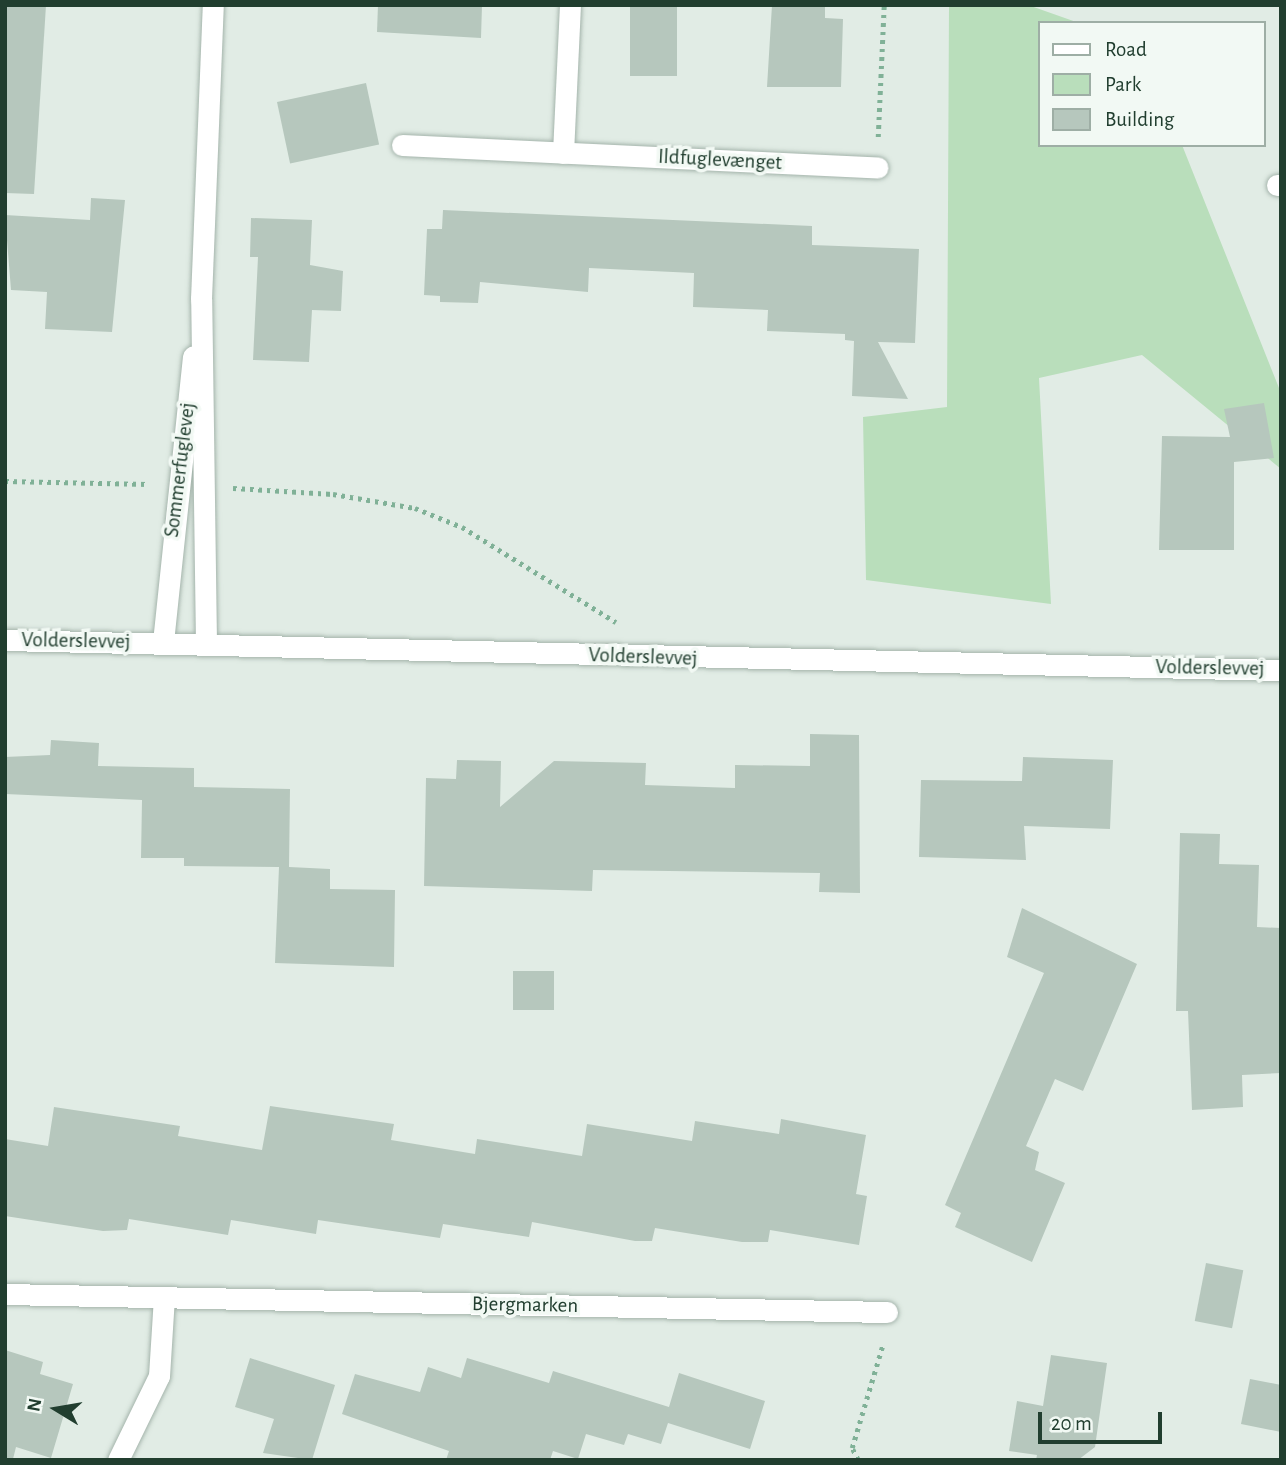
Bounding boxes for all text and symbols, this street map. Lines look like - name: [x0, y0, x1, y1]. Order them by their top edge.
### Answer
- legend: [1038, 21, 1265, 147]
- text: Road: [1105, 39, 1147, 60]
- text: Park: [1105, 74, 1141, 95]
- text: Building: [1105, 109, 1174, 130]
- street label: Ildfuglevænget: [657, 144, 783, 176]
- street label: Sommerfuglevej: [159, 401, 201, 539]
- street label: Volderslevvej: [21, 627, 131, 655]
- street label: Volderslevvej: [588, 643, 698, 671]
- street label: Volderslevvej: [1155, 654, 1265, 682]
- street label: Bjergmarken: [472, 1291, 578, 1319]
- north arrow: [21, 1374, 91, 1444]
- text: N: [24, 1397, 45, 1413]
- scale bar: [1041, 1398, 1165, 1442]
- text: 20 m: [1051, 1413, 1092, 1434]

